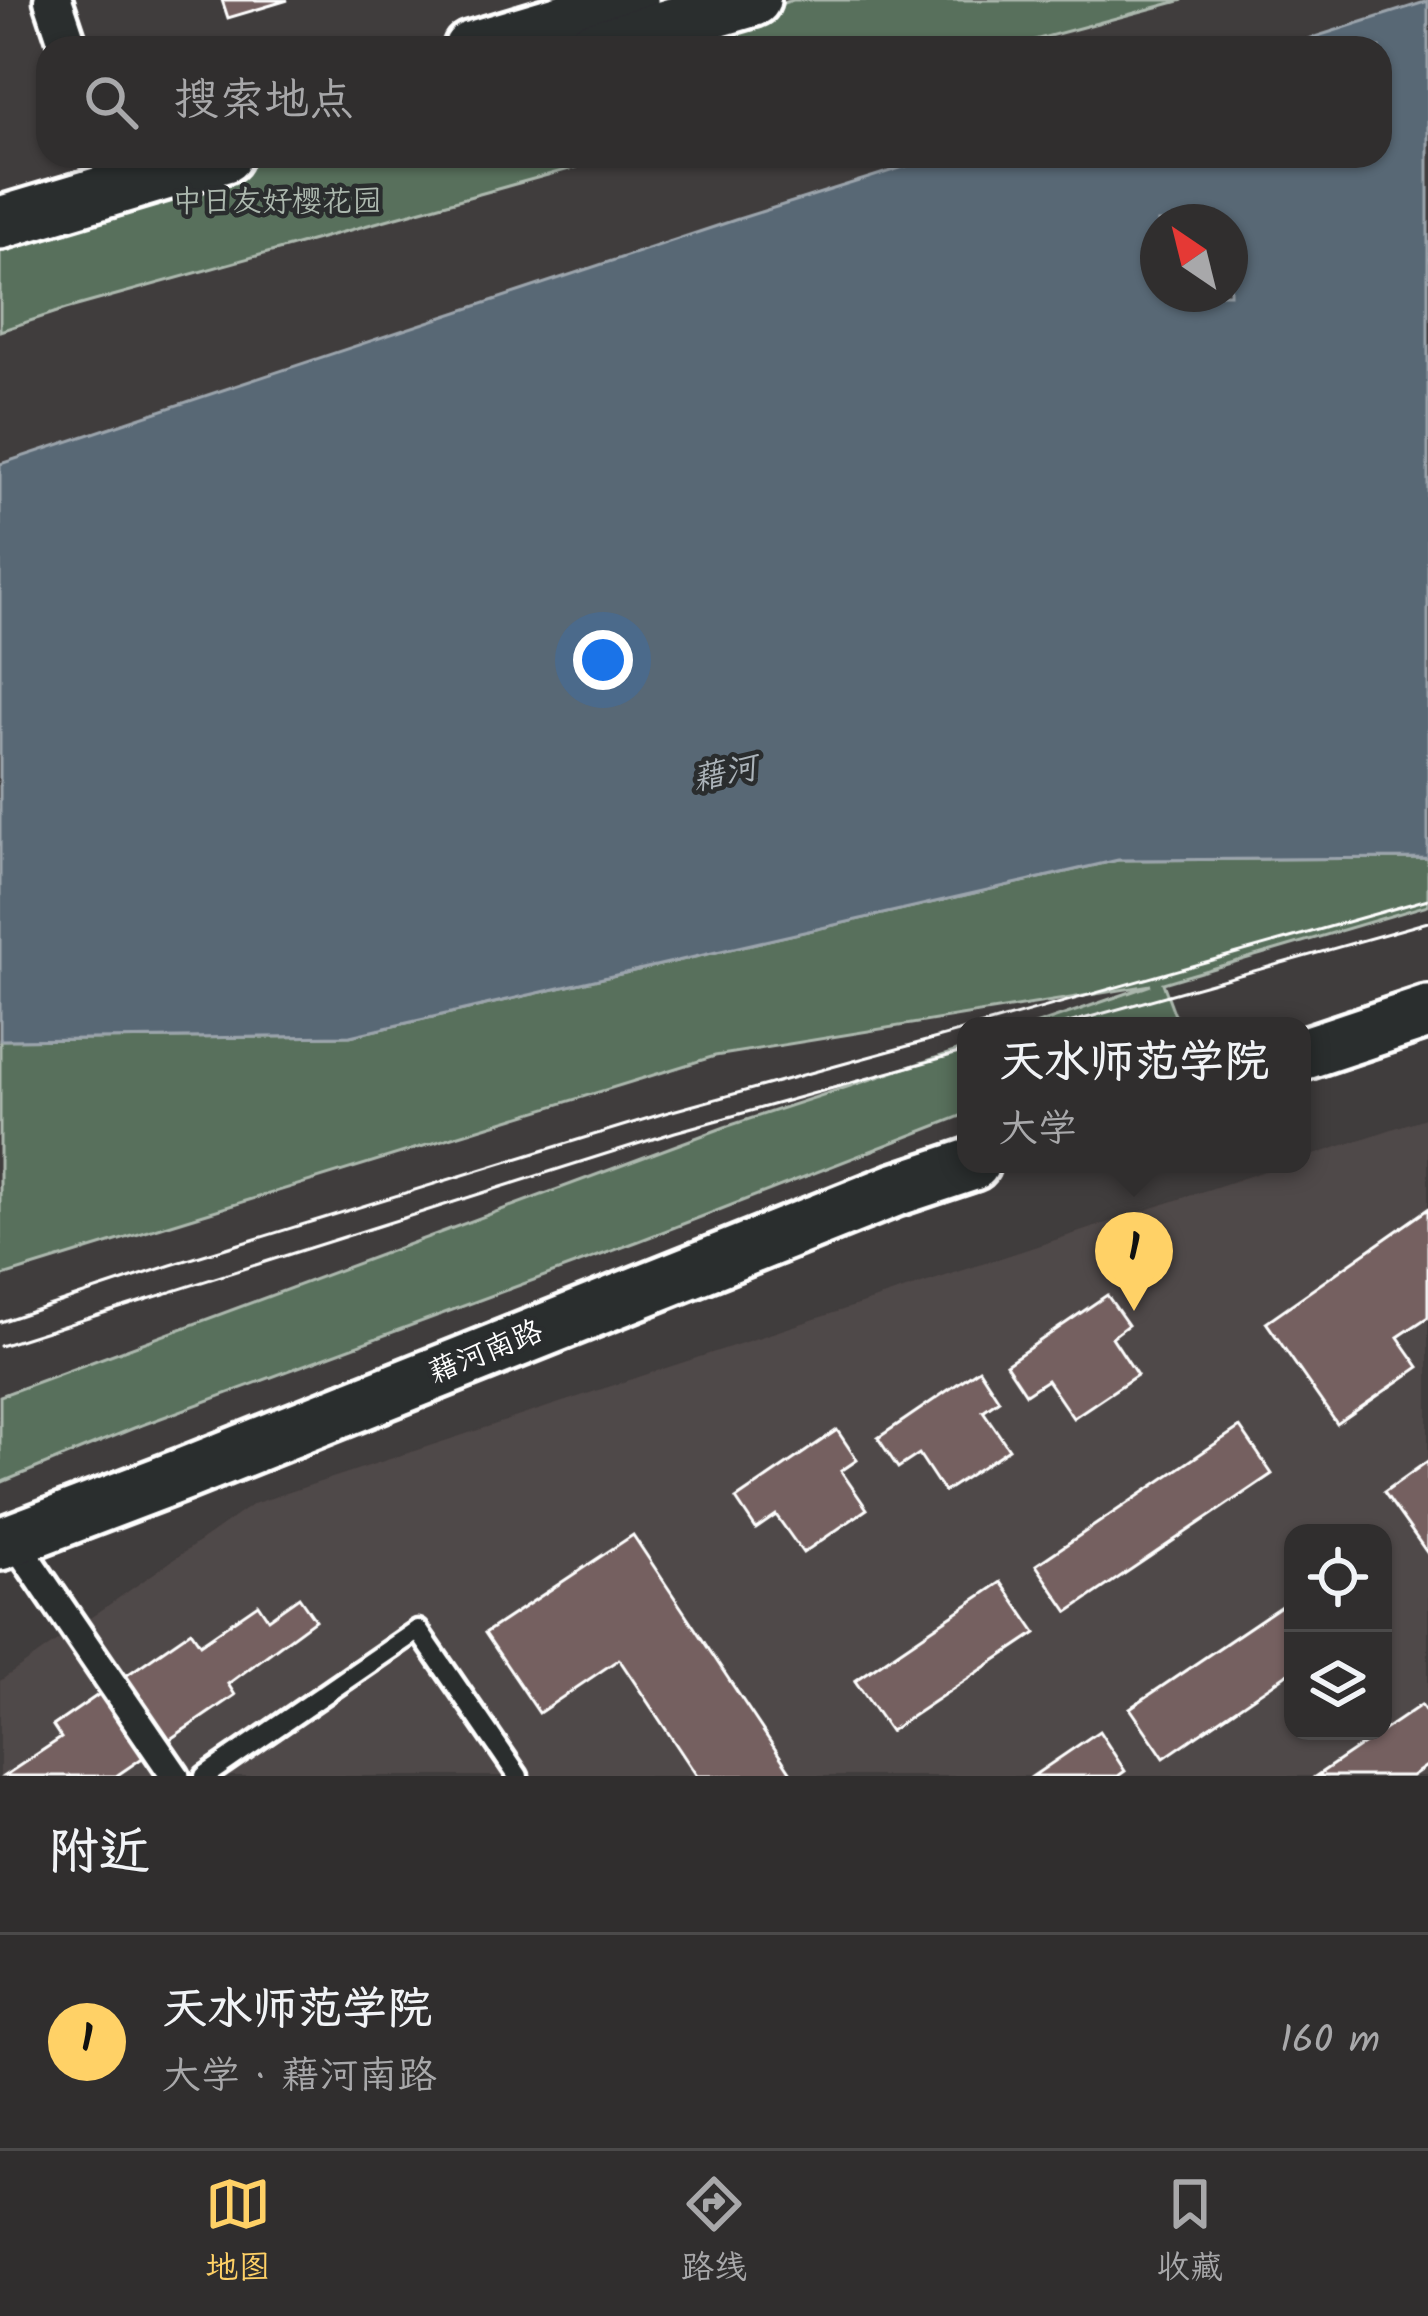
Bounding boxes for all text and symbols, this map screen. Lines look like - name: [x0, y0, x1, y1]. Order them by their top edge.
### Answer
- search box: [36, 36, 1392, 168]
- text: 搜索地点: [174, 66, 354, 138]
- icon: search: [78, 69, 144, 135]
- park label: 中日友好樱花园: [172, 179, 382, 227]
- north arrow: [1140, 204, 1248, 312]
- your location: [573, 630, 633, 690]
- water label: 藉河: [688, 742, 767, 807]
- popup: [957, 1017, 1311, 1173]
- text: 天水师范学院: [999, 1028, 1269, 1100]
- text: 大学: [999, 1100, 1077, 1162]
- pin: 1: [1095, 1212, 1173, 1311]
- street label: 藉河南路: [421, 1308, 551, 1398]
- map controls: [1284, 1524, 1392, 1740]
- button: locate: [1284, 1524, 1392, 1632]
- button: layers: [1284, 1632, 1392, 1740]
- text: 附近: [48, 1814, 150, 1895]
- text: 天水师范学院: [162, 1975, 432, 2047]
- text: 1: [81, 2011, 93, 2073]
- text: 160 m: [1280, 2011, 1380, 2073]
- text: 大学 · 藉河南路: [162, 2047, 437, 2109]
- tab: 地图: [205, 2171, 271, 2296]
- tab: 路线: [681, 2171, 747, 2296]
- tab: 收藏: [1157, 2171, 1223, 2296]

